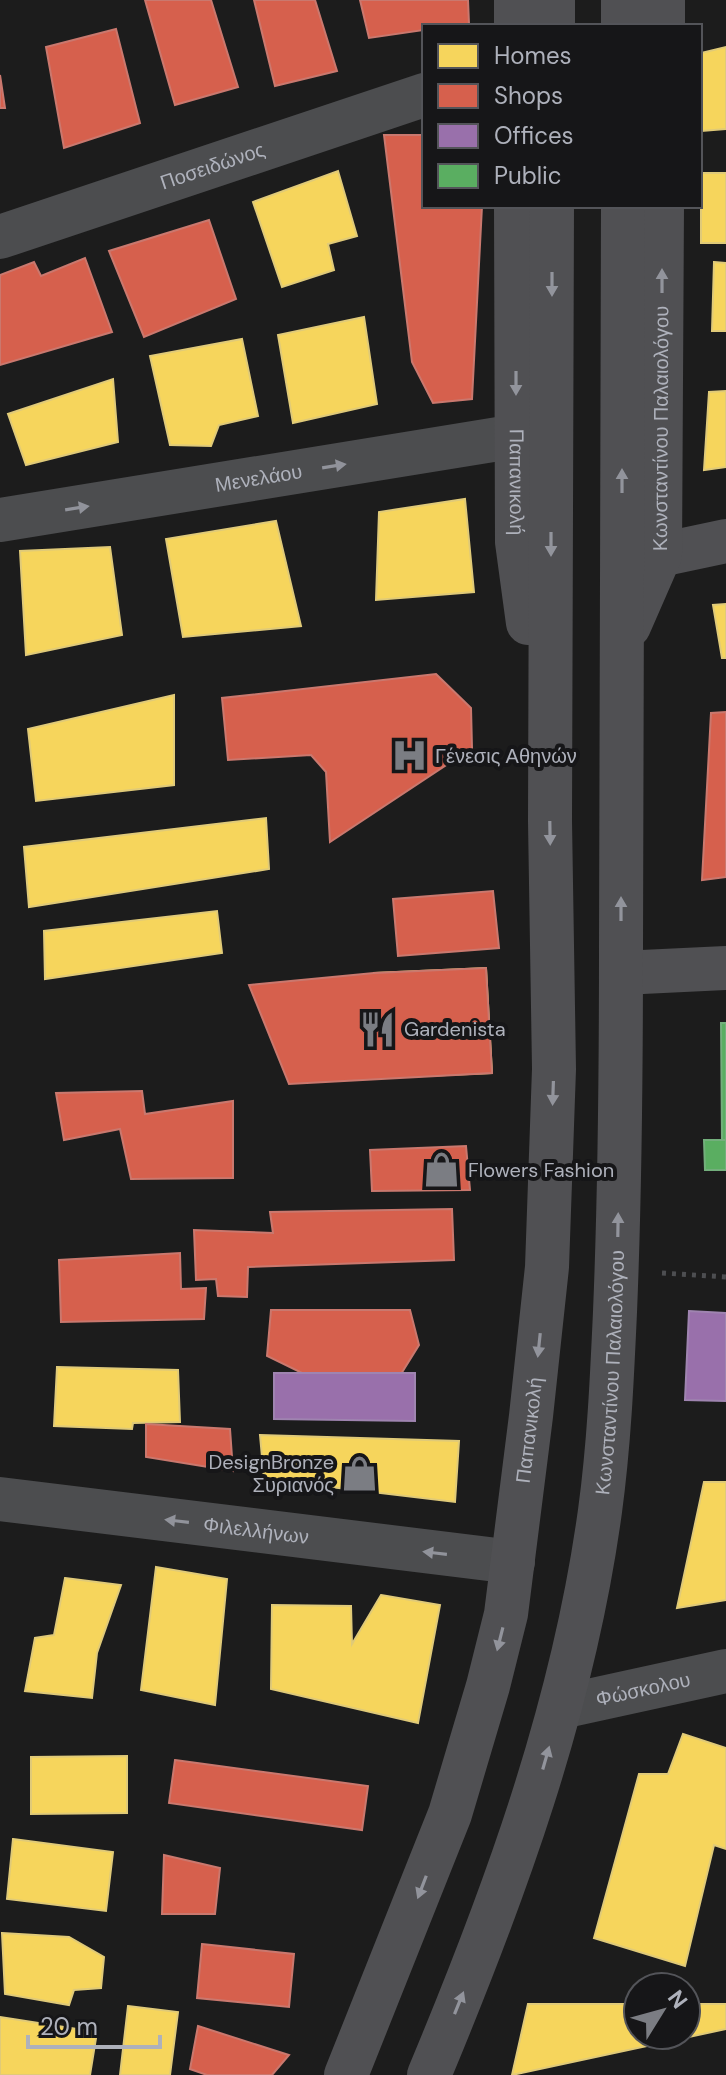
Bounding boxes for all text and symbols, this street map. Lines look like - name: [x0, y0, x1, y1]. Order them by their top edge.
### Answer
- legend: [422, 24, 702, 208]
- text: Homes: [494, 40, 572, 71]
- text: Shops: [494, 80, 563, 111]
- text: Offices: [494, 120, 574, 151]
- street label: Ποσειδώνος: [157, 136, 268, 195]
- text: Public: [494, 160, 562, 191]
- one-way arrow: [656, 268, 668, 293]
- one-way arrow: [546, 272, 558, 297]
- street label: Κωνσταντίνου Παλαιολόγου: [647, 306, 674, 551]
- one-way arrow: [510, 371, 523, 396]
- street label: Παπανικολή: [504, 429, 530, 535]
- street label: Μενελάου: [213, 458, 304, 498]
- one-way arrow: [321, 459, 346, 471]
- one-way arrow: [616, 468, 628, 493]
- one-way arrow: [65, 501, 90, 513]
- one-way arrow: [545, 532, 557, 557]
- hospital icon: Γένεσις Αθηνών: [390, 737, 428, 775]
- place label: Γένεσις Αθηνών: [435, 743, 577, 769]
- one-way arrow: [544, 821, 557, 846]
- one-way arrow: [615, 896, 627, 921]
- restaurant icon: Gardenista: [359, 1010, 397, 1048]
- place label: Gardenista: [404, 1016, 506, 1042]
- one-way arrow: [547, 1081, 560, 1106]
- shop icon: Flowers Fashion: [423, 1151, 461, 1189]
- place label: Flowers Fashion: [468, 1157, 614, 1183]
- one-way arrow: [612, 1212, 624, 1237]
- street label: Κωνσταντίνου Παλαιολόγου: [589, 1250, 630, 1496]
- one-way arrow: [532, 1333, 545, 1358]
- street label: Παπανικολή: [510, 1376, 548, 1485]
- place label: DesignBronze Συριανός: [208, 1449, 334, 1498]
- shop icon: DesignBronze Συριανός: [341, 1455, 379, 1493]
- street label: Φιλελλήνων: [202, 1511, 310, 1550]
- one-way arrow: [164, 1514, 189, 1527]
- one-way arrow: [422, 1546, 447, 1559]
- one-way arrow: [493, 1627, 506, 1652]
- street label: Φώσκολου: [593, 1666, 693, 1712]
- one-way arrow: [540, 1746, 553, 1770]
- one-way arrow: [415, 1875, 428, 1899]
- north arrow: [622, 1971, 702, 2051]
- text: N: [661, 1984, 694, 2014]
- one-way arrow: [453, 1991, 466, 2015]
- scale bar: [28, 1999, 160, 2049]
- text: 20 m: [40, 2011, 98, 2042]

